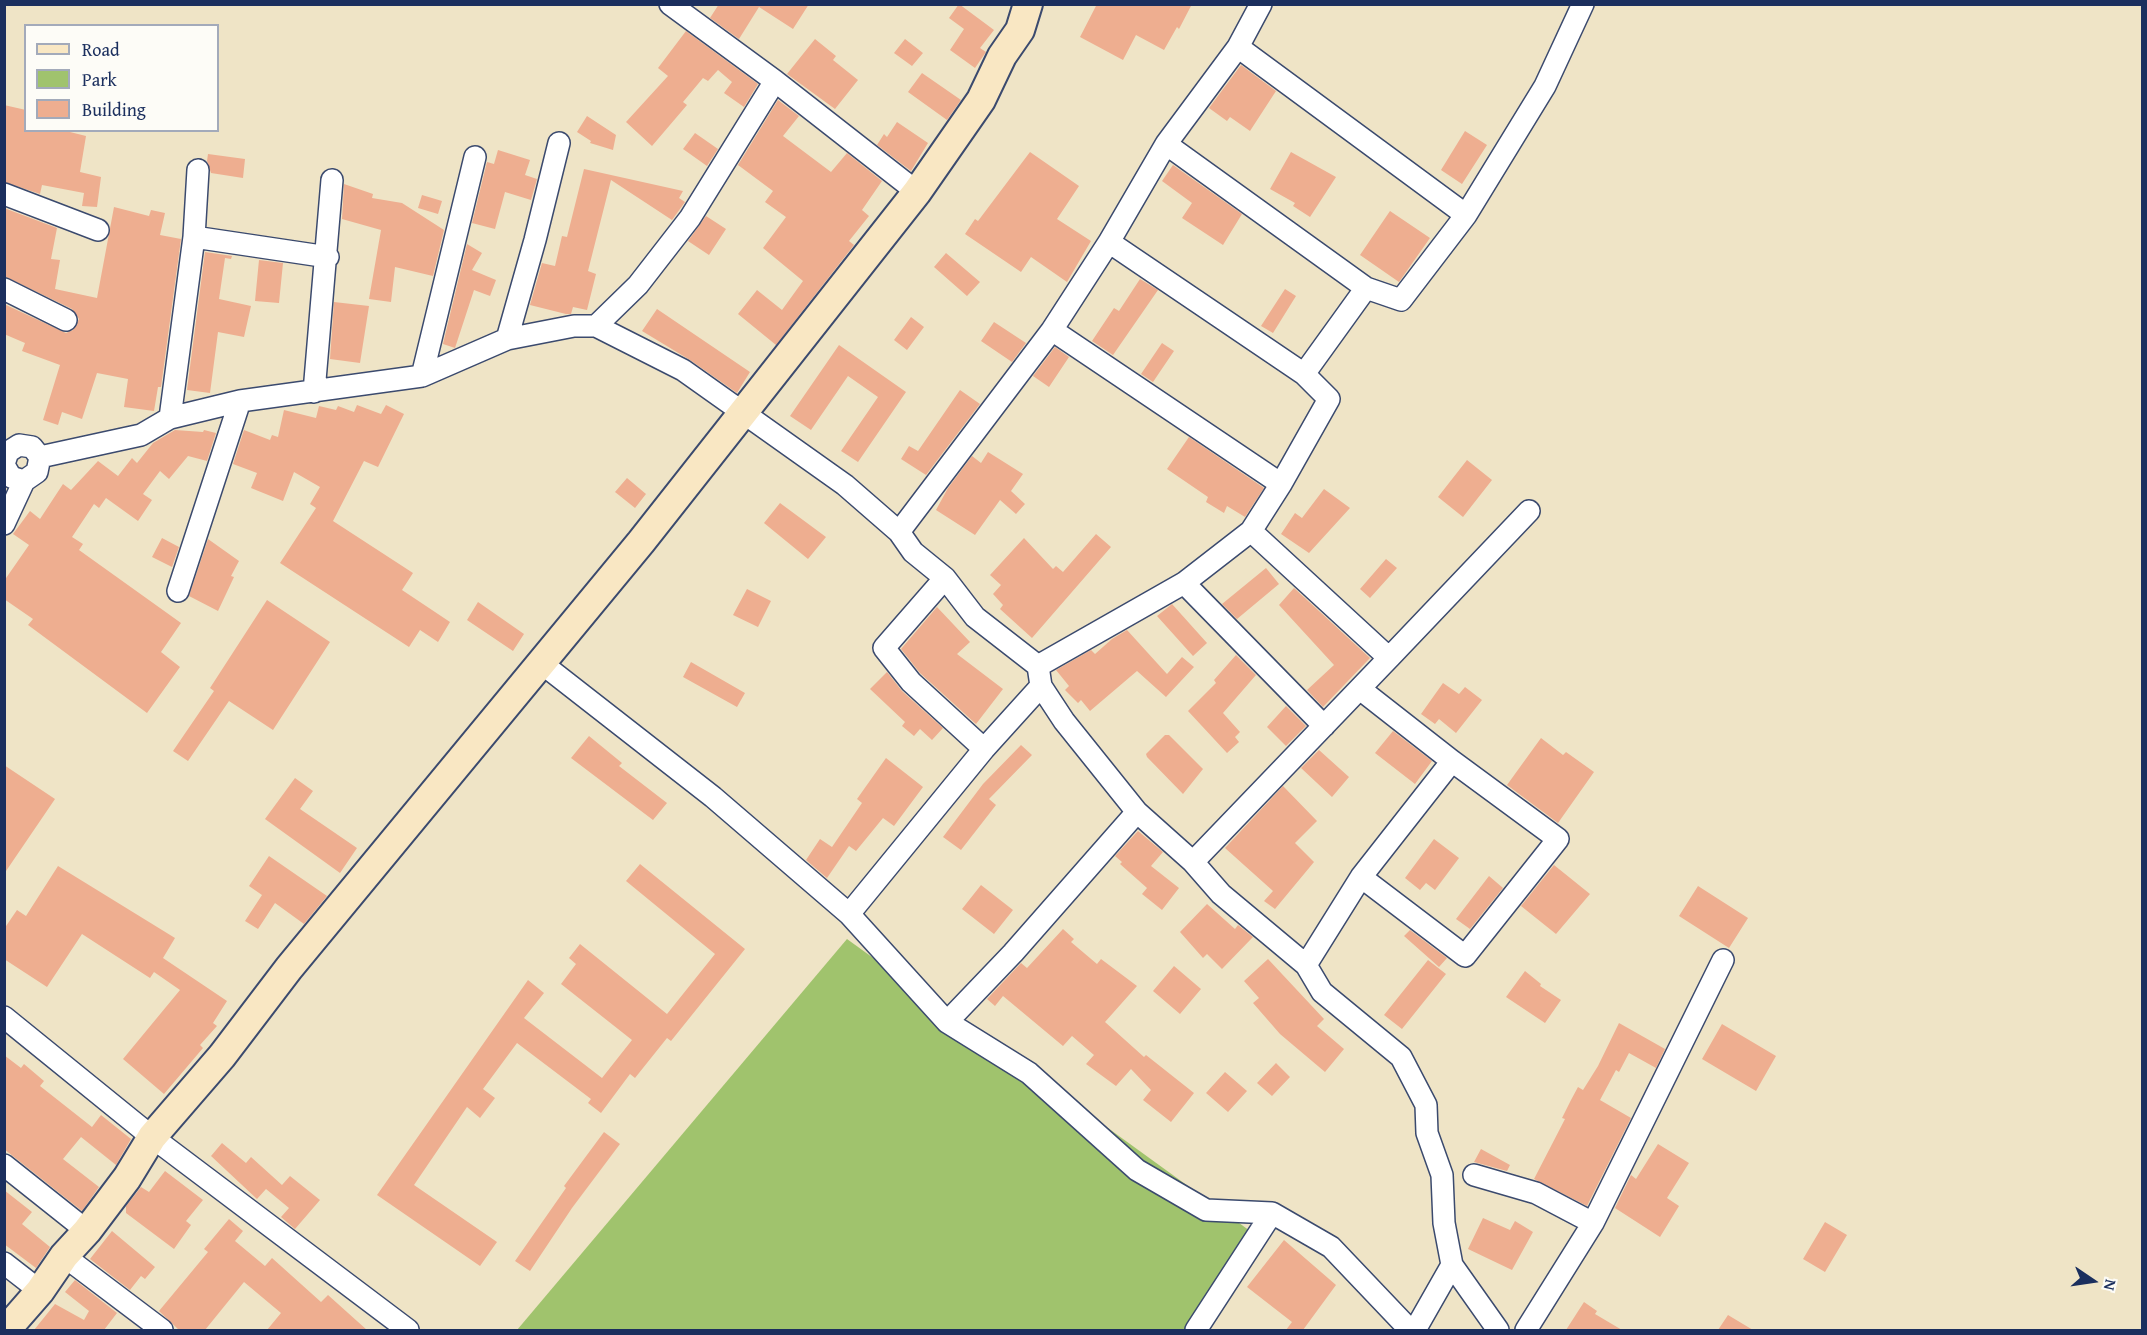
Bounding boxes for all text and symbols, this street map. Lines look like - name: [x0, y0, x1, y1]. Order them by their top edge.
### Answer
- legend: [24, 24, 219, 132]
- text: Road: [82, 36, 120, 63]
- text: Park: [82, 66, 117, 93]
- text: Building: [82, 96, 146, 123]
- north arrow: [2063, 1251, 2123, 1311]
- text: N: [2098, 1277, 2123, 1293]

